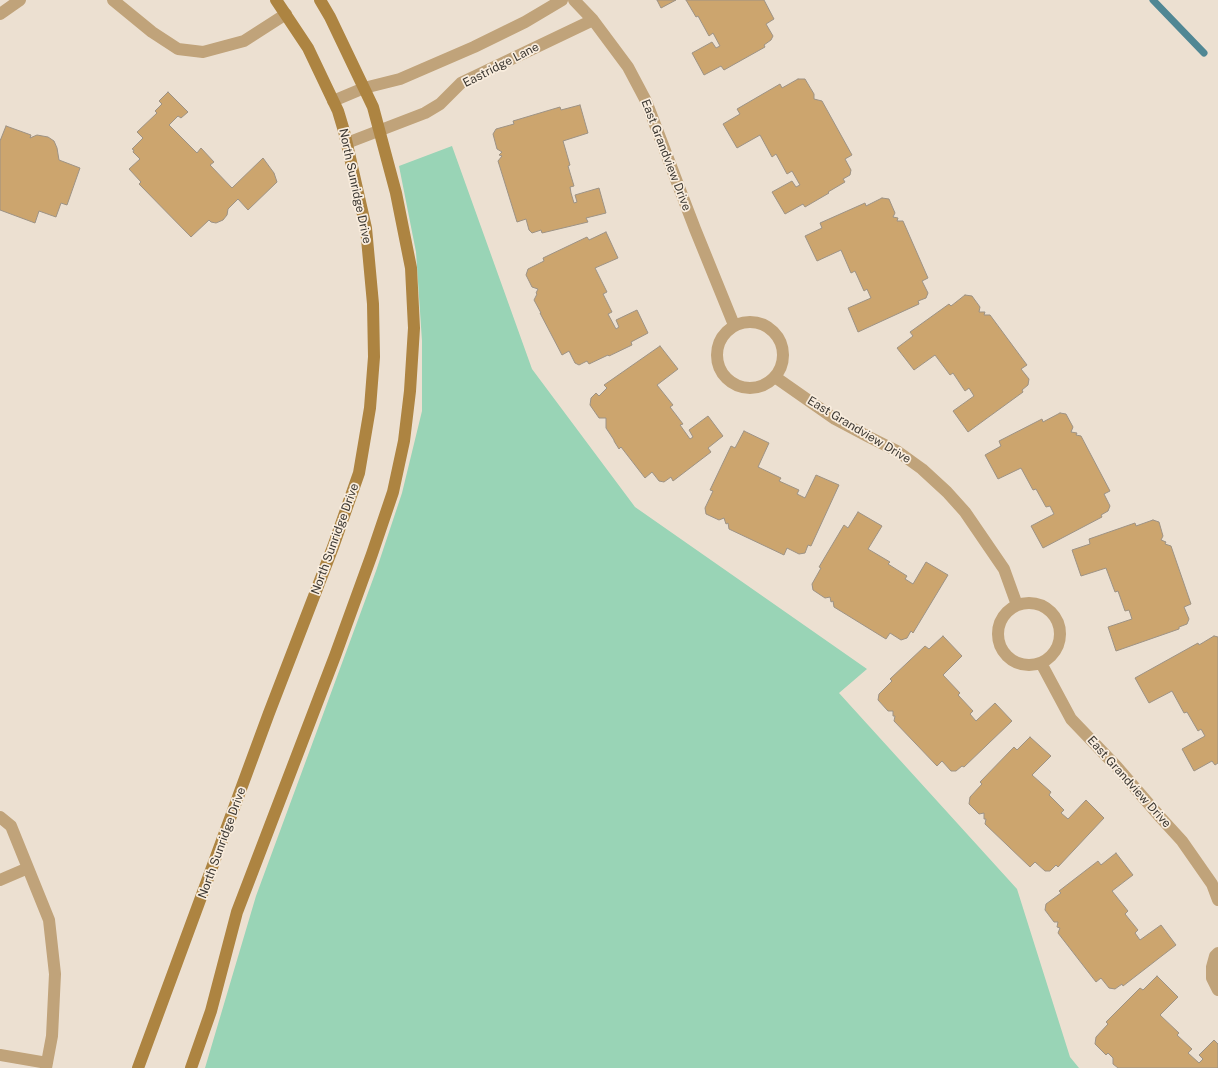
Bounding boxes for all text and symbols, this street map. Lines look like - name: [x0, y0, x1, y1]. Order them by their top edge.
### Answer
- street label: Eastridge Lane: [461, 40, 541, 90]
- street label: East Grandview Drive: [638, 97, 694, 213]
- street label: North Sunridge Drive: [336, 127, 374, 245]
- street label: East Grandview Drive: [805, 393, 913, 467]
- street label: North Sunridge Drive: [308, 481, 362, 597]
- street label: East Grandview Drive: [1084, 733, 1174, 831]
- street label: North Sunridge Drive: [195, 785, 249, 901]

